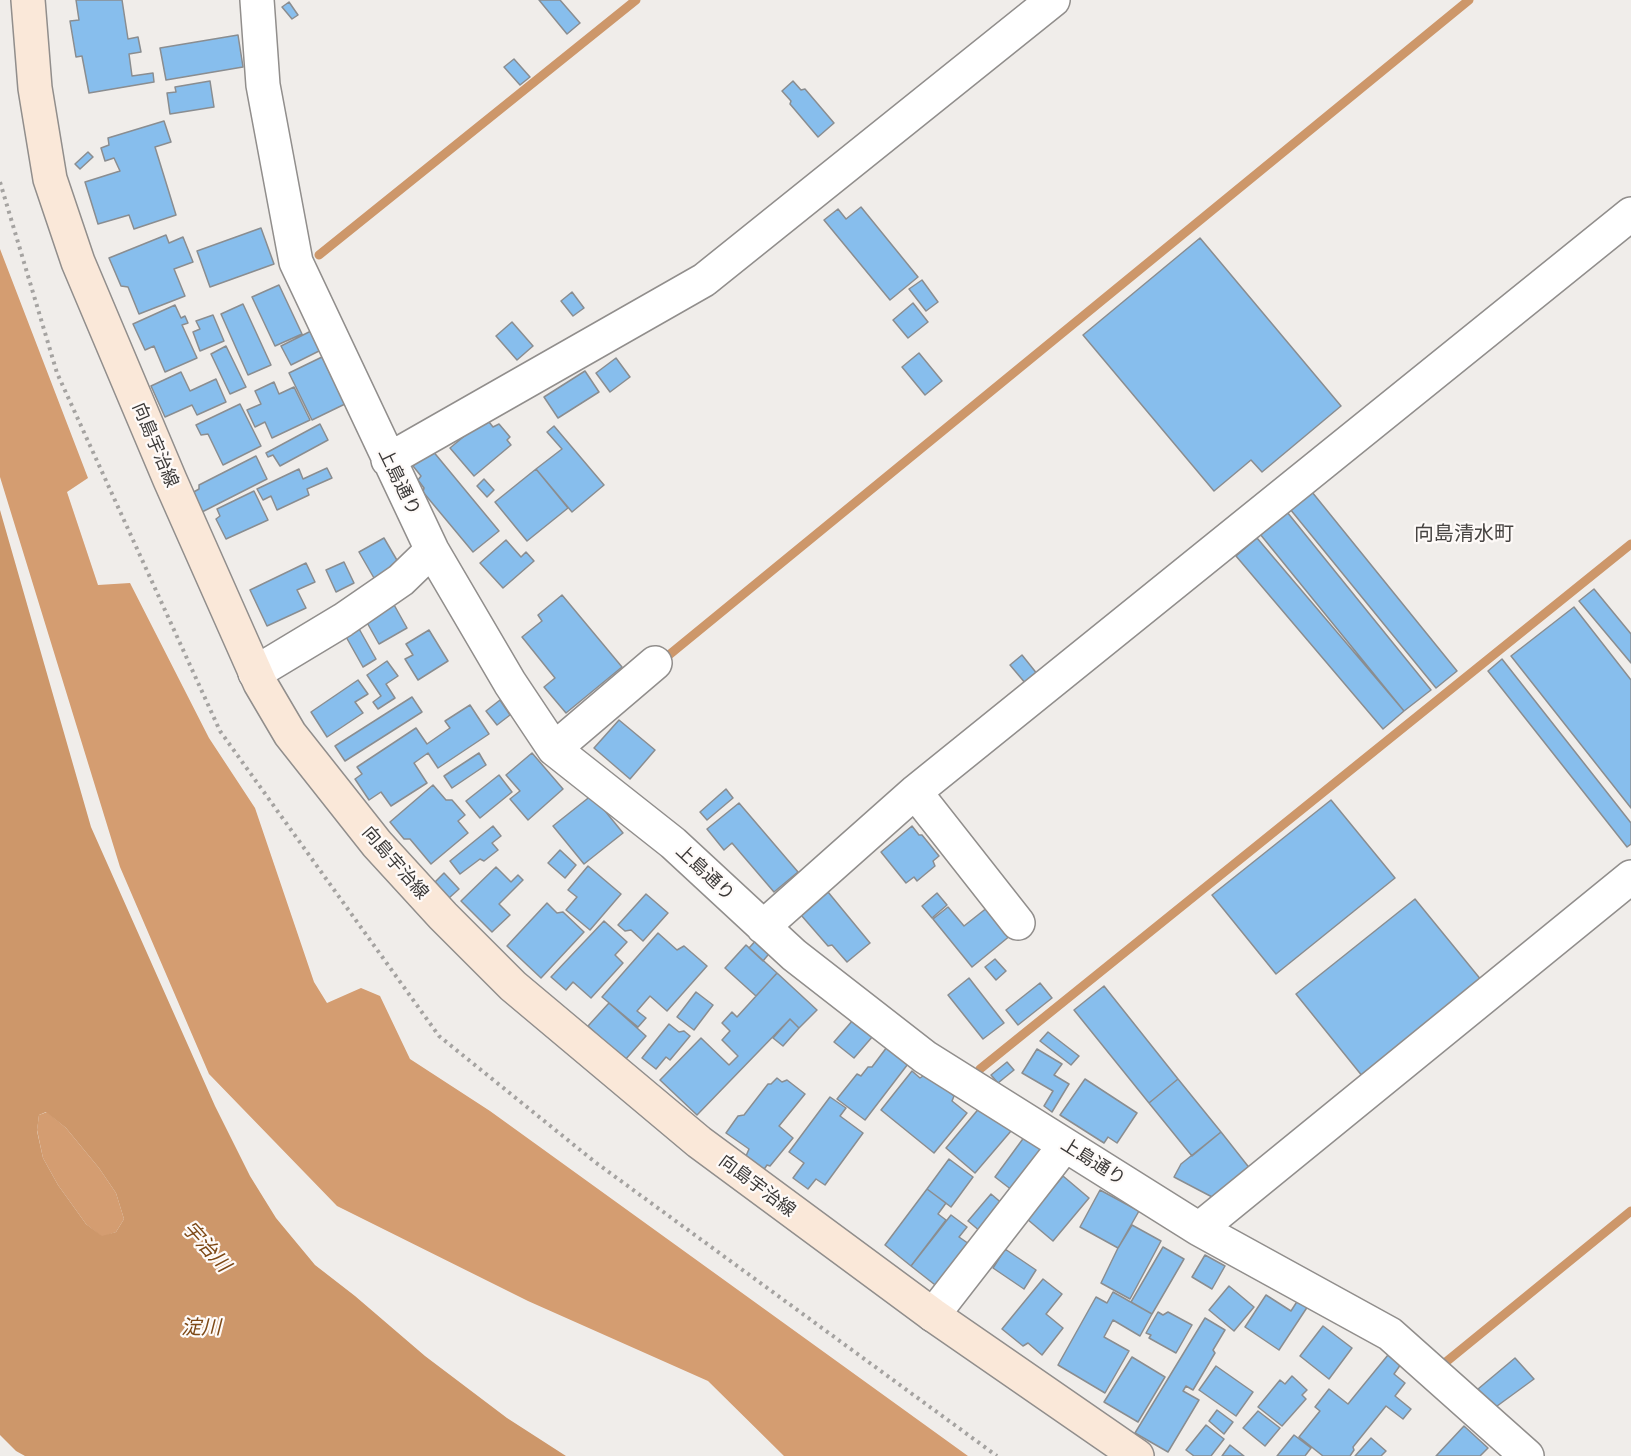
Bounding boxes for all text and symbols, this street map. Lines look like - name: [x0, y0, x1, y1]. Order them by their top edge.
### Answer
- street label: 向島宇治線: [127, 399, 183, 491]
- street label: 上島通り: [374, 445, 424, 519]
- district label: 向島清水町: [1414, 522, 1514, 546]
- street label: 向島宇治線: [357, 822, 433, 904]
- street label: 上島通り: [671, 841, 739, 905]
- street label: 上島通り: [1057, 1134, 1129, 1190]
- street label: 向島宇治線: [715, 1150, 799, 1222]
- water label: 宇治川: [177, 1217, 235, 1277]
- water label: 淀川: [181, 1316, 221, 1340]

